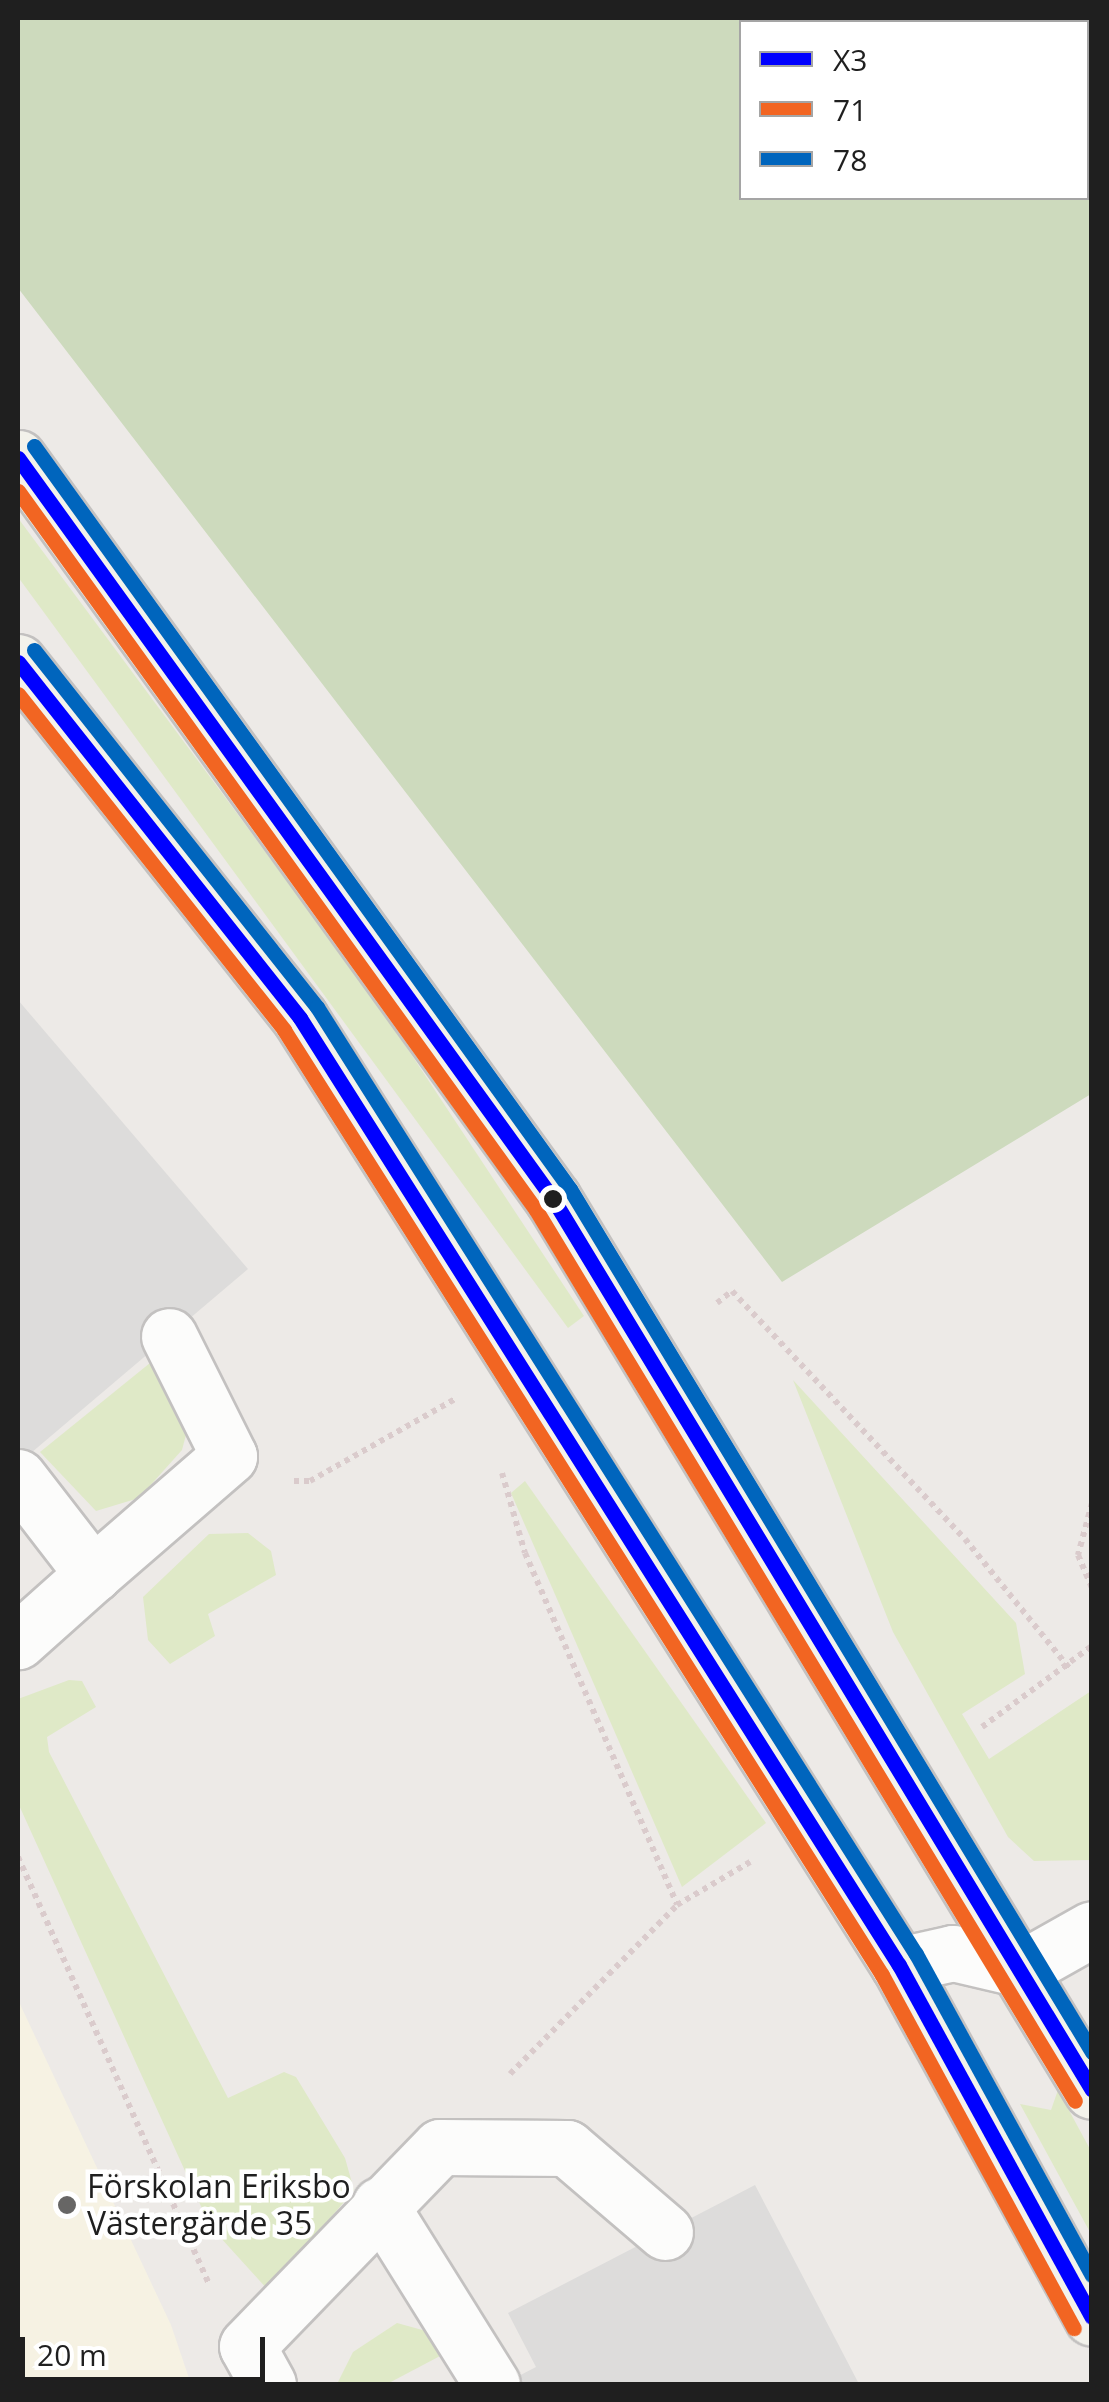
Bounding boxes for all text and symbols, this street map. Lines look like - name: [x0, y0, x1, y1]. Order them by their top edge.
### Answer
- legend: [739, 20, 1089, 200]
- text: X3: [833, 39, 867, 80]
- text: 71: [833, 89, 867, 130]
- text: 78: [833, 139, 867, 180]
- unlabelled marker: [543, 1189, 563, 1209]
- place label: Förskolan Eriksbo Västergärde 35: [87, 2168, 351, 2243]
- marker: Förskolan Eriksbo Västergärde 35: [56, 2194, 78, 2216]
- scale bar: [25, 2317, 270, 2379]
- text: 20 m: [37, 2334, 107, 2375]

